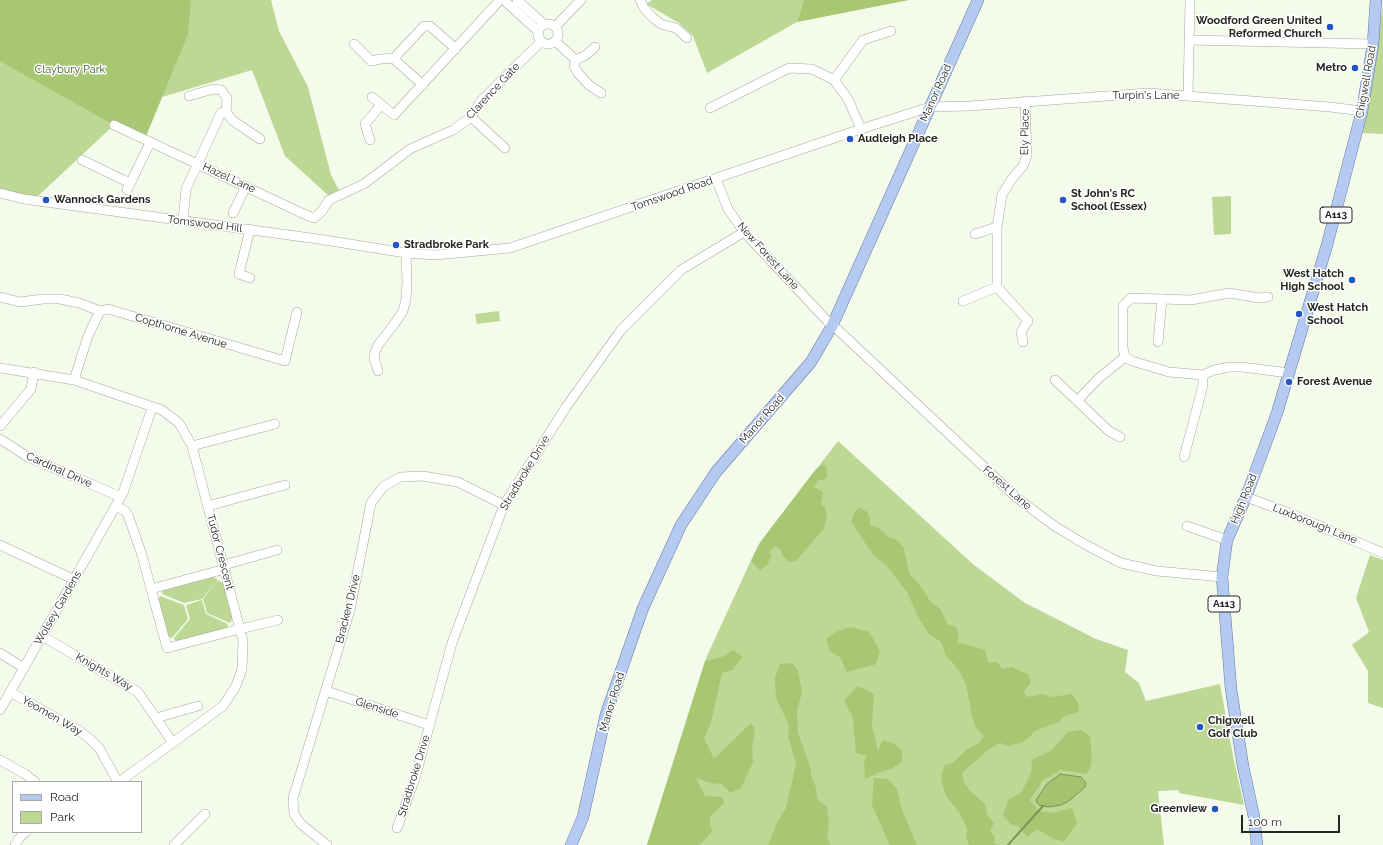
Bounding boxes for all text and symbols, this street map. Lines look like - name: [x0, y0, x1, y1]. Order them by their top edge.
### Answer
- place label: Woodford Green United Reformed Church: [1196, 14, 1322, 40]
- marker: Woodford Green United Reformed Church: [1325, 22, 1335, 32]
- street label: Chigwell Road: [1353, 45, 1379, 119]
- street label: Clarence Gate: [464, 60, 522, 122]
- place label: Metro: [1316, 61, 1347, 75]
- street label: Manor Road: [917, 62, 955, 124]
- park label: Claybury Park: [35, 63, 105, 77]
- marker: Metro: [1350, 63, 1360, 73]
- street label: Turpin's Lane: [1112, 89, 1180, 103]
- street label: Ely Place: [1018, 109, 1032, 155]
- place label: Audleigh Place: [858, 132, 938, 146]
- marker: Audleigh Place: [845, 134, 855, 144]
- street label: Hazel Lane: [200, 160, 258, 196]
- street label: Tomswood Road: [630, 174, 714, 214]
- place label: St John's RC School (Essex): [1071, 187, 1147, 213]
- place label: Wannock Gardens: [54, 193, 150, 207]
- marker: Wannock Gardens: [41, 195, 51, 205]
- marker: St John's RC School (Essex): [1058, 195, 1068, 205]
- road number: A113: [1320, 207, 1352, 223]
- street label: Tomswood Hill: [167, 213, 243, 235]
- street label: New Forest Lane: [734, 220, 802, 292]
- place label: Stradbroke Park: [404, 238, 489, 252]
- marker: Stradbroke Park: [391, 240, 401, 250]
- place label: West Hatch High School: [1280, 267, 1344, 293]
- marker: West Hatch High School: [1347, 275, 1357, 285]
- place label: West Hatch School: [1307, 301, 1368, 327]
- marker: West Hatch School: [1294, 309, 1304, 319]
- street label: Copthorne Avenue: [133, 311, 229, 351]
- place label: Forest Avenue: [1297, 375, 1372, 389]
- marker: Forest Avenue: [1284, 377, 1294, 387]
- street label: Manor Road: [737, 391, 787, 447]
- street label: Stradbroke Drive: [497, 433, 553, 513]
- street label: Cardinal Drive: [24, 450, 94, 490]
- street label: Forest Lane: [980, 463, 1034, 513]
- street label: High Road: [1228, 472, 1260, 526]
- street label: Luxborough Lane: [1271, 501, 1359, 547]
- street label: Tudor Crescent: [204, 513, 236, 591]
- street label: Wolsey Gardens: [31, 569, 85, 647]
- street label: Bracken Drive: [333, 573, 363, 645]
- road number: A113: [1208, 596, 1240, 612]
- street label: Knights Way: [73, 650, 135, 694]
- street label: Manor Road: [597, 671, 627, 733]
- street label: Yeomen Way: [19, 693, 85, 739]
- street label: Glenside: [354, 695, 400, 721]
- place label: Chigwell Golf Club: [1208, 714, 1258, 740]
- marker: Chigwell Golf Club: [1195, 722, 1205, 732]
- street label: Stradbroke Drive: [395, 733, 433, 819]
- legend: [12, 781, 142, 833]
- text: Road: [50, 790, 79, 804]
- place label: Greenview: [1151, 802, 1207, 816]
- marker: Greenview: [1210, 804, 1220, 814]
- scale bar: [1243, 807, 1342, 833]
- text: Park: [50, 810, 75, 824]
- text: 100 m: [1248, 815, 1282, 829]

